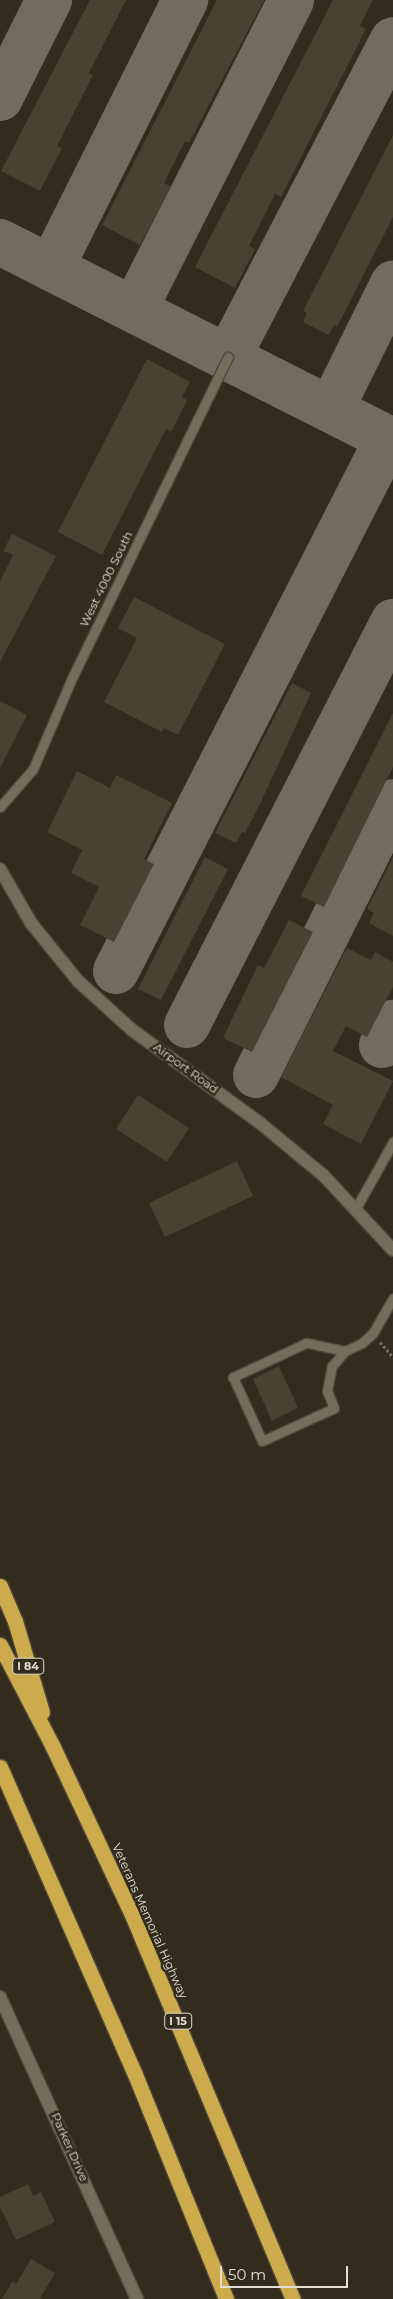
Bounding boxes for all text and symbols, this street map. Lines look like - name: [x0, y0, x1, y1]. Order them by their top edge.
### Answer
- street label: West 4000 South: [77, 529, 135, 629]
- street label: Airport Road: [151, 1040, 221, 1096]
- road number: I 84: [12, 1658, 44, 1674]
- street label: Veterans Memorial Highway: [109, 1841, 191, 2001]
- road number: I 15: [163, 2012, 193, 2030]
- street label: Parker Drive: [48, 2110, 92, 2184]
- scale bar: [223, 2256, 350, 2288]
- text: 50 m: [228, 2265, 266, 2284]

